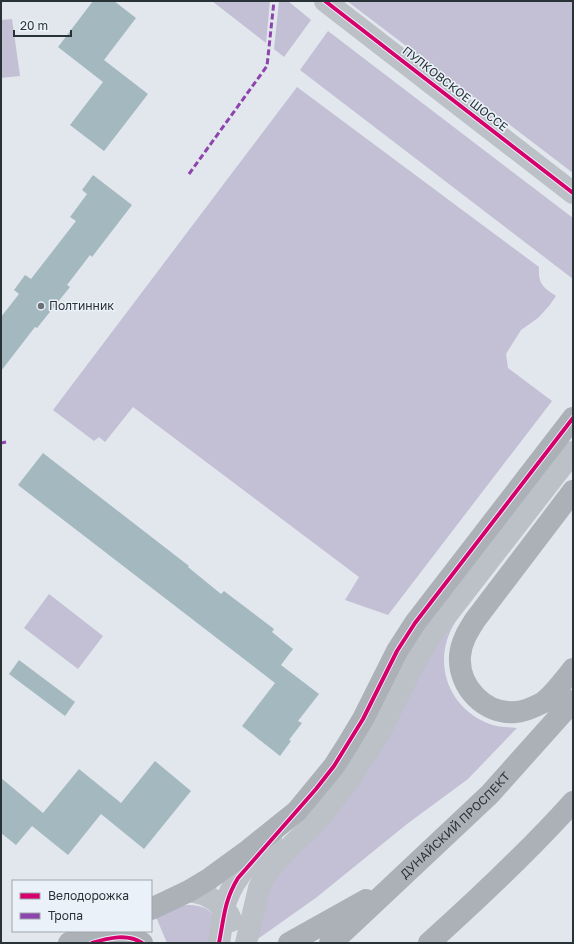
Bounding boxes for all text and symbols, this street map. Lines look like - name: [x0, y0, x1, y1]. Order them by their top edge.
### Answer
- scale bar: [14, 12, 71, 38]
- text: 20 m: [20, 18, 48, 33]
- street label: ПУЛКОВСКОЕ ШОССЕ: [400, 43, 511, 134]
- place label: Полтинник: [49, 298, 114, 313]
- marker: Полтинник: [36, 301, 46, 311]
- street label: ДУНАЙСКИЙ ПРОСПЕКТ: [397, 768, 513, 881]
- legend: [12, 880, 152, 932]
- text: Велодорожка: [48, 888, 129, 903]
- text: Тропа: [48, 908, 83, 923]

